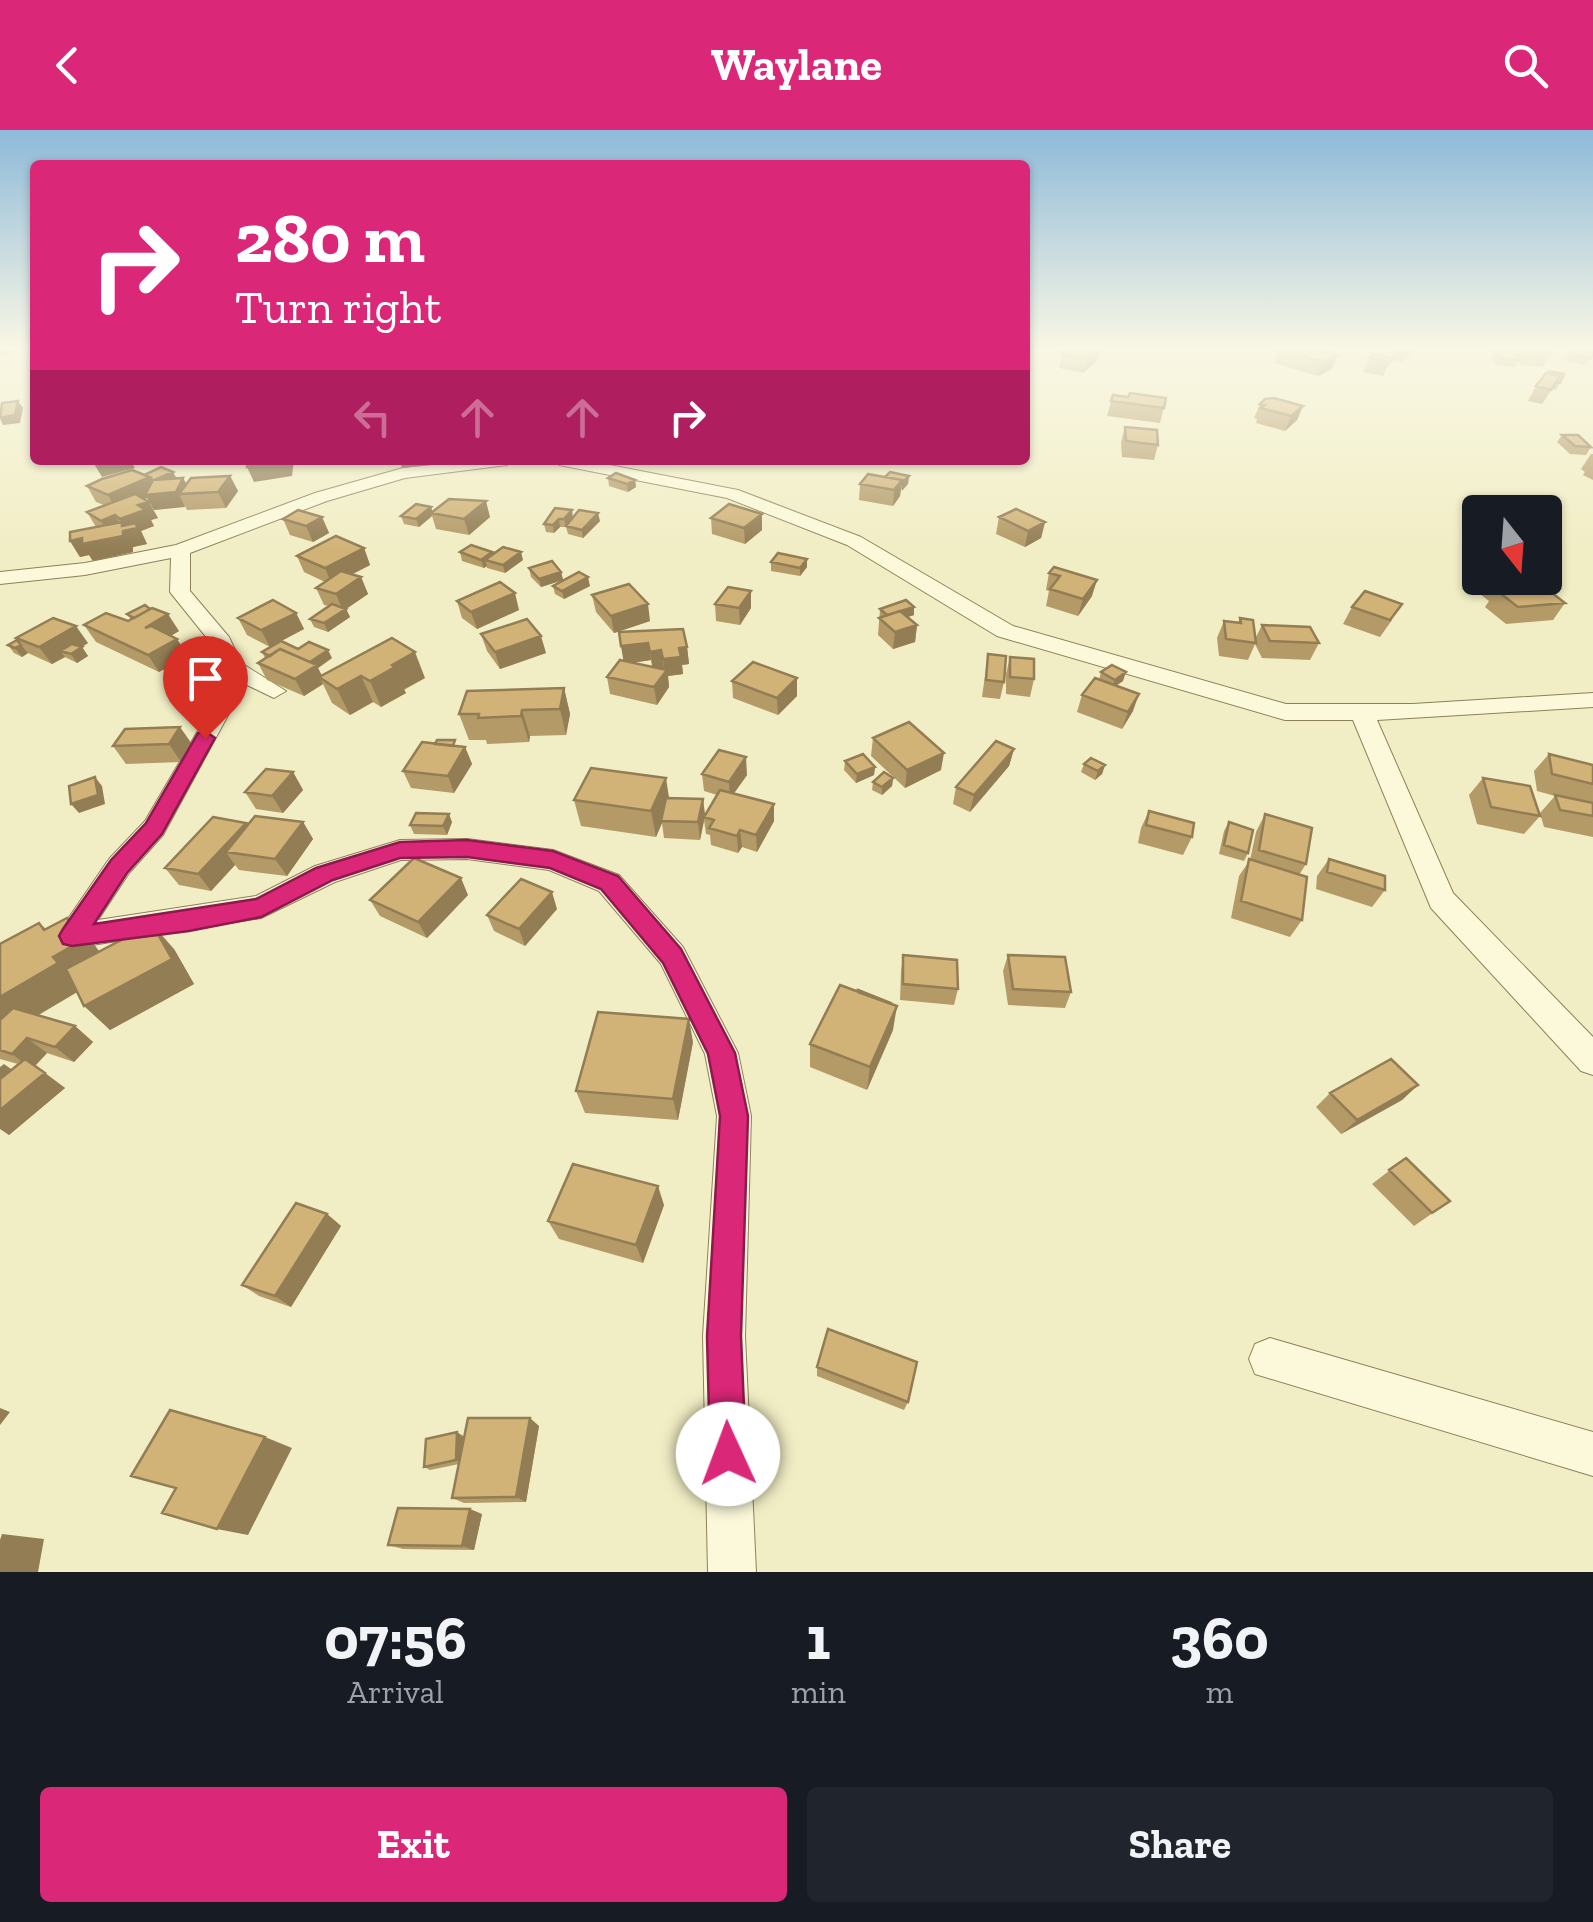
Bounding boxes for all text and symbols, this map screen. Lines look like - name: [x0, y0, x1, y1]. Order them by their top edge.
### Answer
- icon: back: [40, 38, 95, 93]
- text: Waylane: [711, 38, 882, 92]
- icon: search: [1498, 38, 1553, 93]
- text: 280 m: [235, 196, 425, 280]
- icon: right: [70, 200, 200, 330]
- text: Turn right: [235, 281, 441, 335]
- icon: left: [345, 390, 400, 445]
- icon: ahead: [450, 390, 505, 445]
- icon: ahead: [555, 390, 610, 445]
- icon: right: [660, 390, 715, 445]
- north arrow: [1462, 495, 1562, 595]
- map controls: [1462, 495, 1562, 595]
- pin: [163, 636, 248, 739]
- icon: arrive: [178, 651, 233, 706]
- position arrow: [676, 1402, 780, 1506]
- text: 07:56: [324, 1602, 467, 1674]
- text: 1: [806, 1602, 831, 1674]
- text: 360: [1170, 1602, 1269, 1674]
- text: Arrival: [347, 1673, 444, 1711]
- text: min: [791, 1673, 846, 1711]
- text: m: [1206, 1673, 1233, 1711]
- button: Exit: [40, 1787, 787, 1902]
- button: Share: [807, 1787, 1553, 1902]

